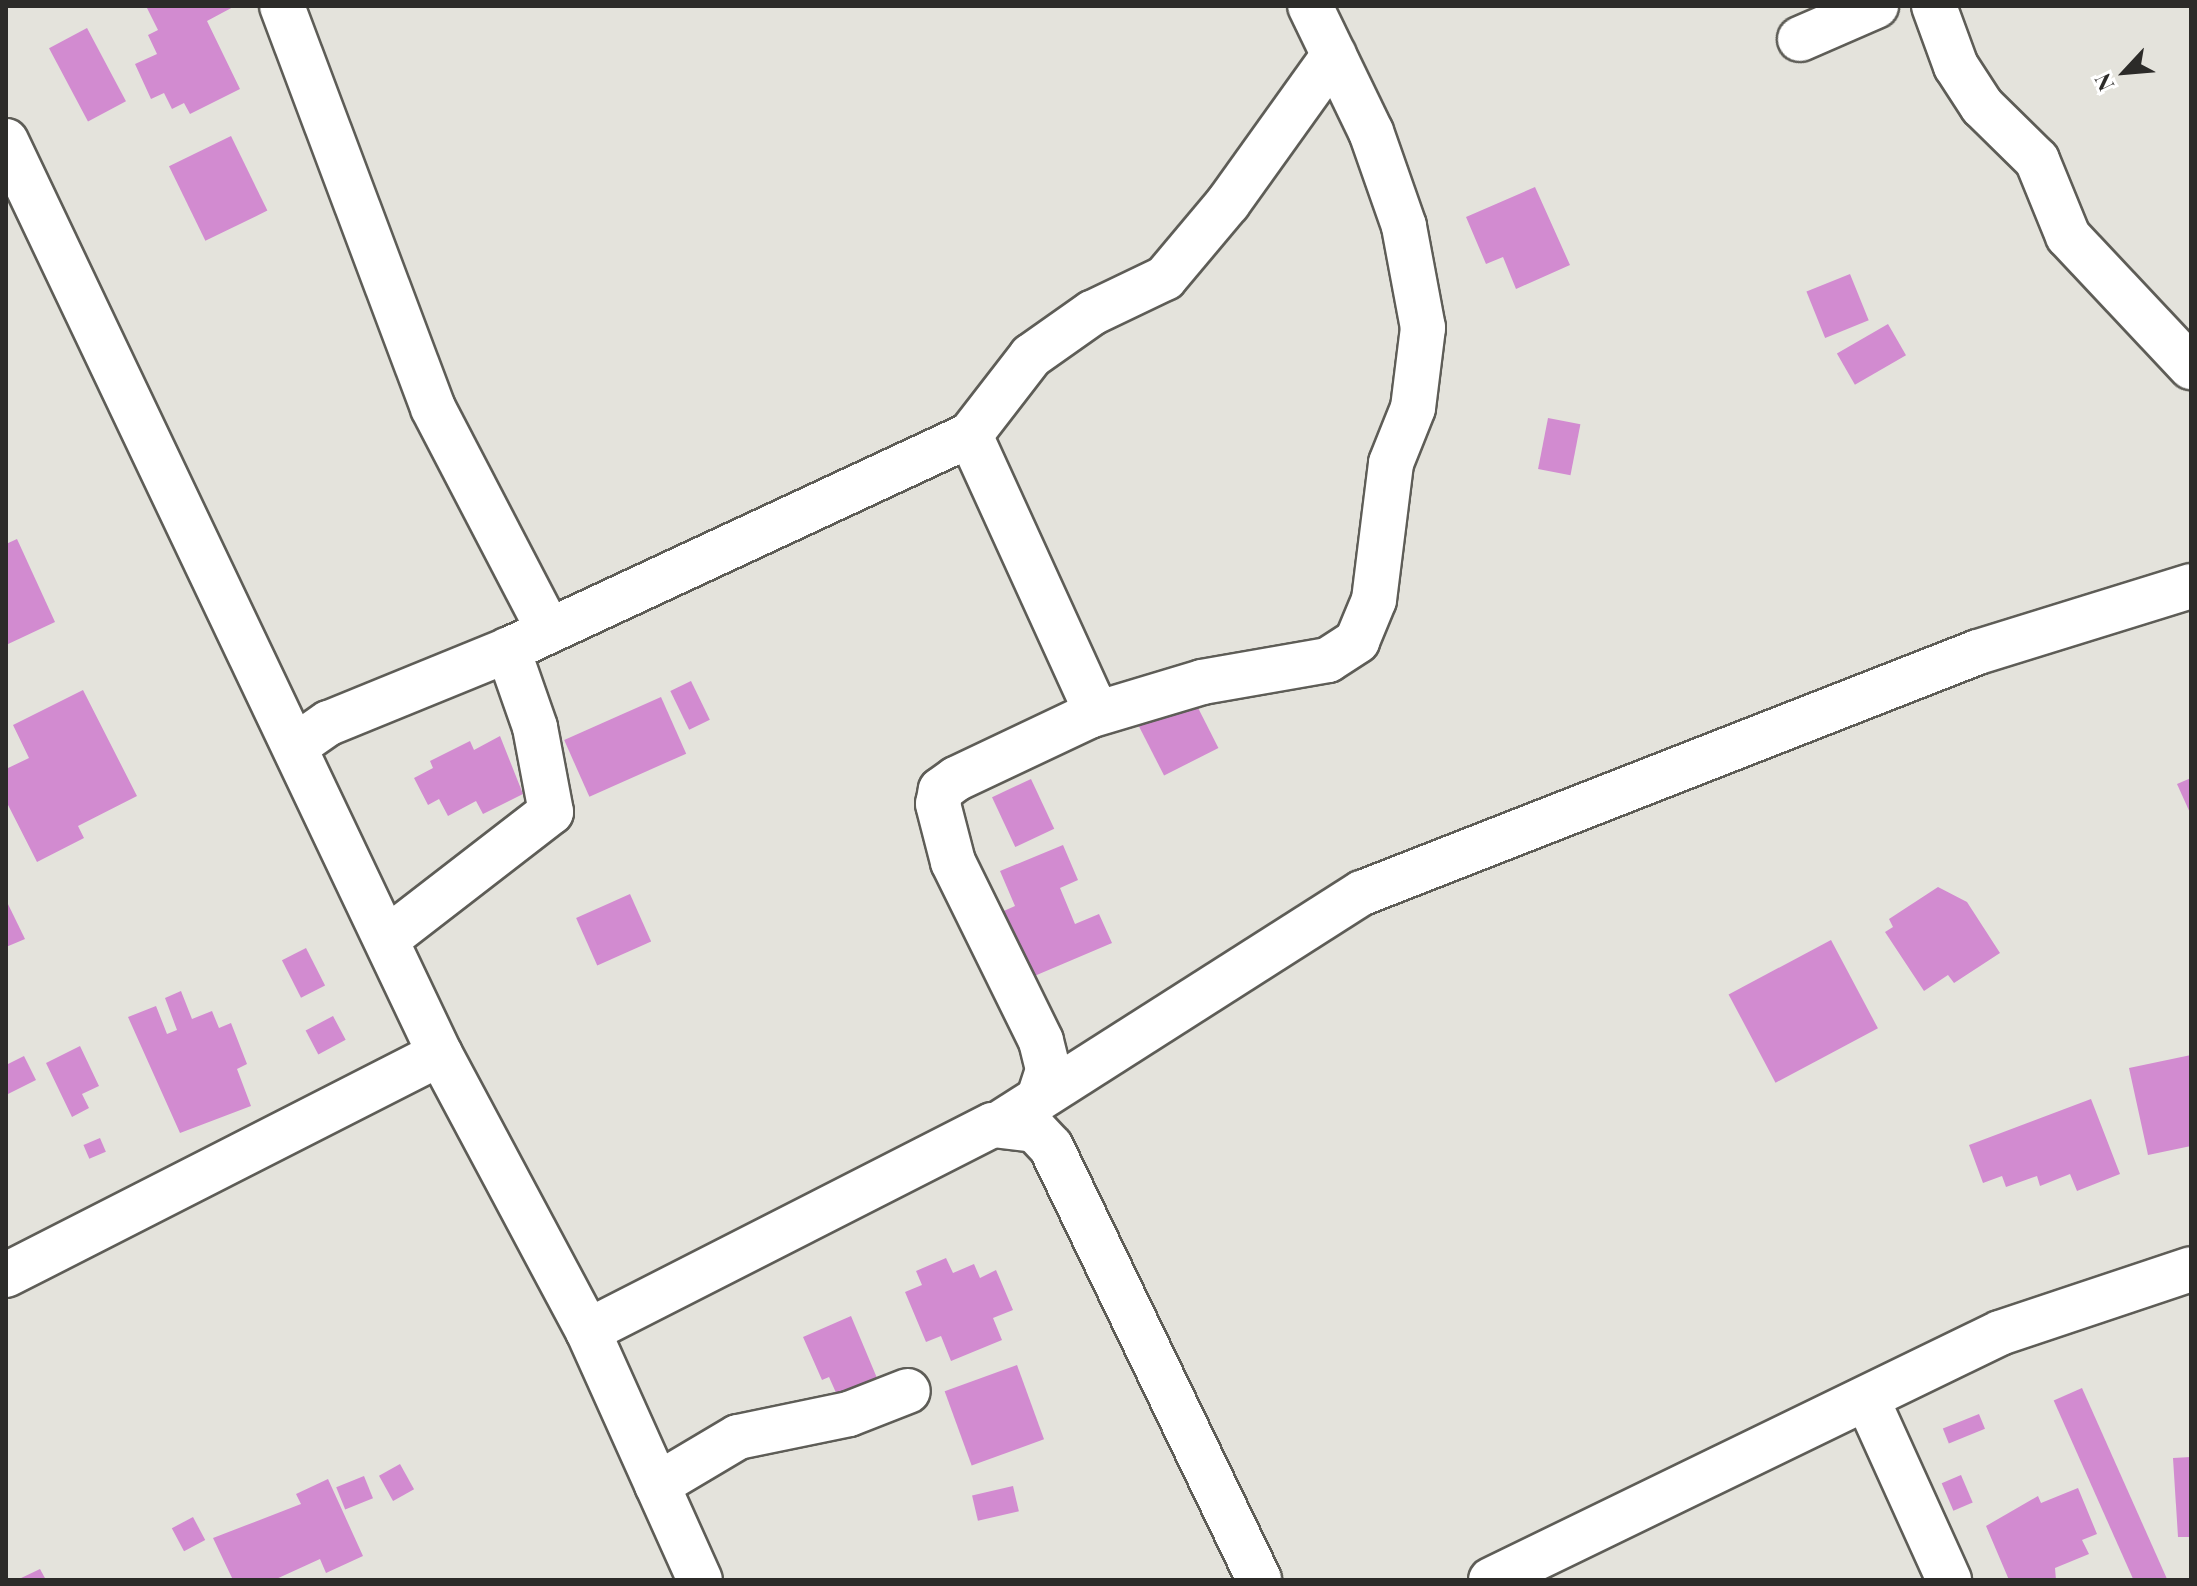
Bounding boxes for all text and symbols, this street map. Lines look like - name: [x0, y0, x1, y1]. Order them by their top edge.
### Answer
- north arrow: [2085, 32, 2165, 112]
- text: N: [2086, 69, 2120, 96]

